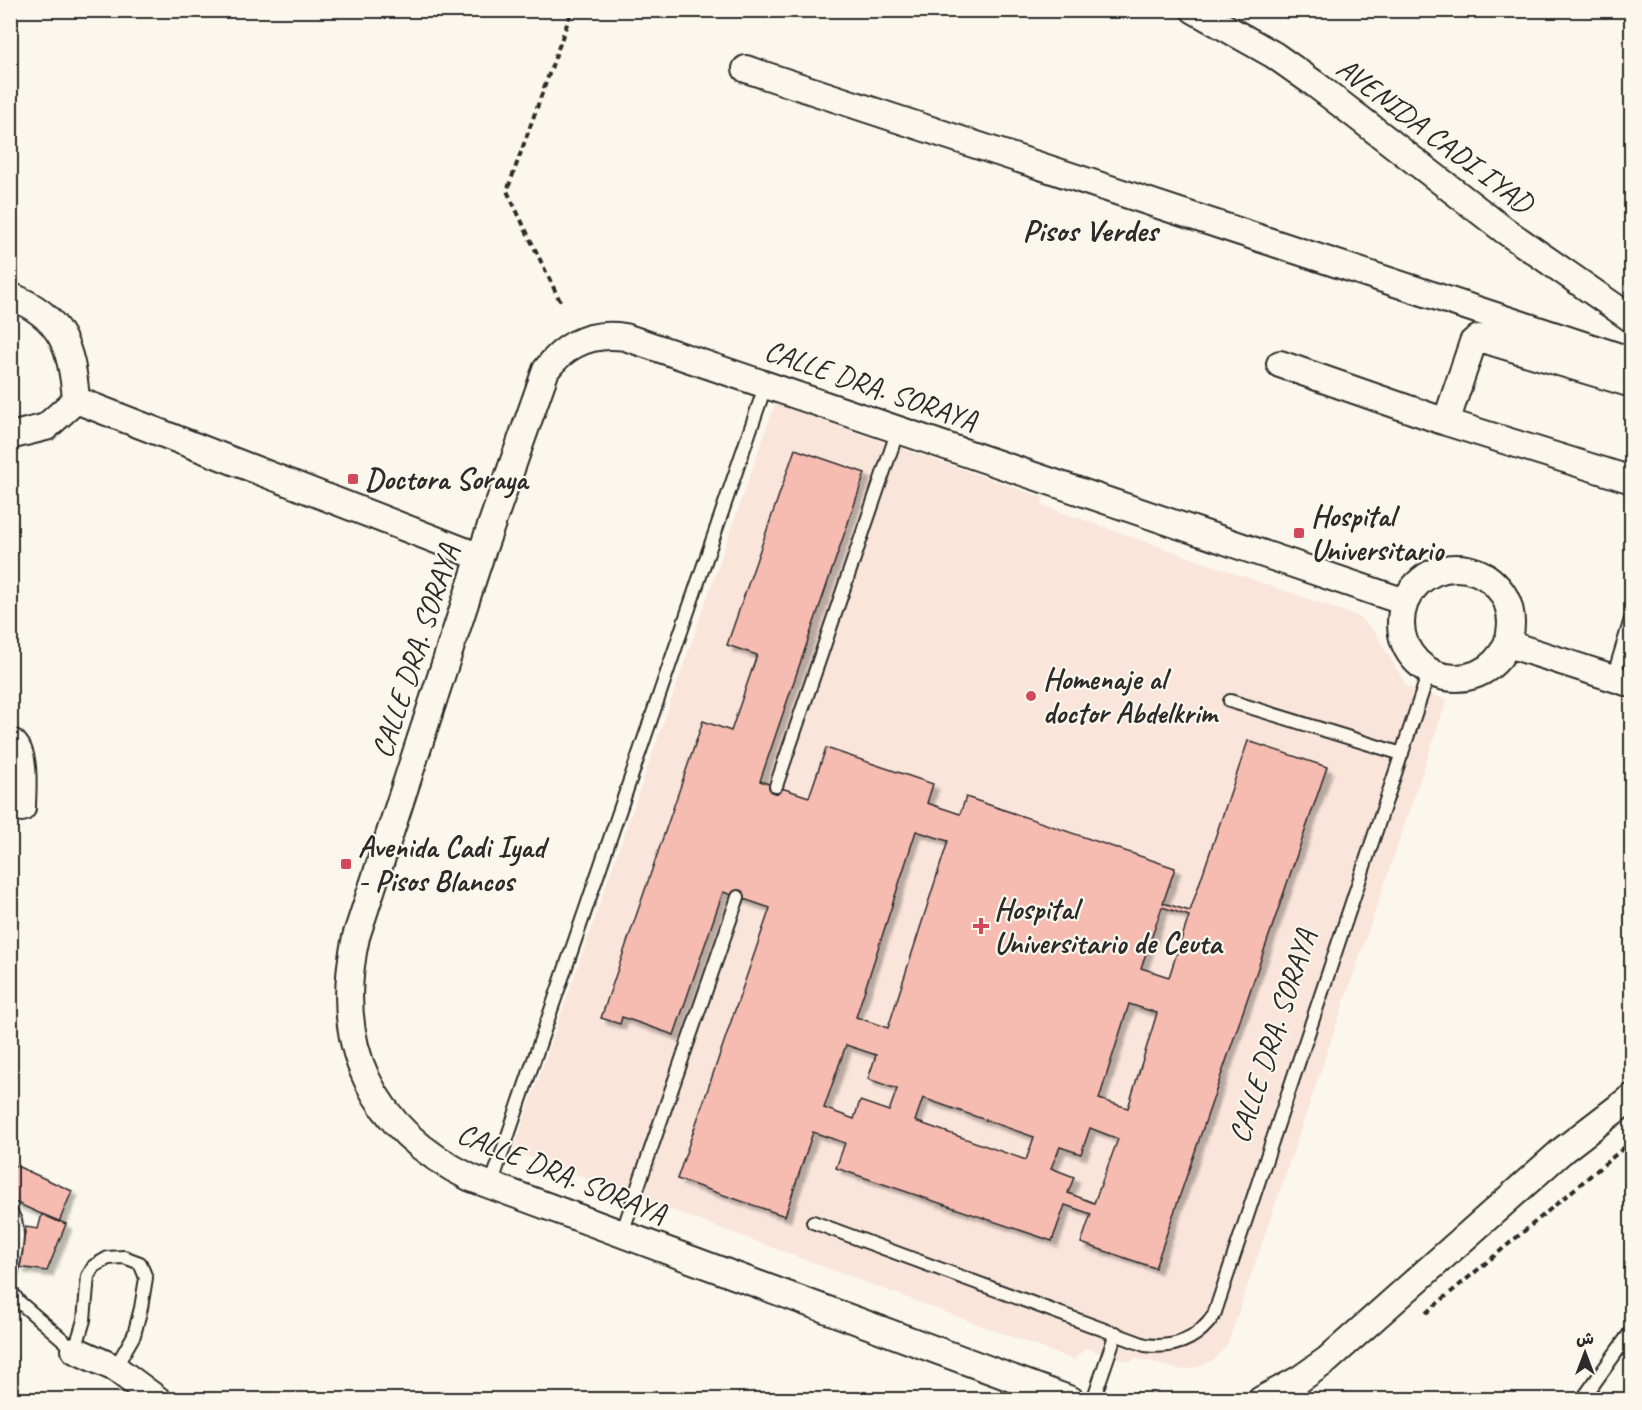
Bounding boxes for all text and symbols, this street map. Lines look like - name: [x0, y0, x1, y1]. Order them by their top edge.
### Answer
- street label: AVENIDA CADI IYAD: [1329, 49, 1543, 223]
- district label: Pisos Verdes: [1023, 210, 1161, 251]
- street label: CALLE DRA. SORAYA: [760, 331, 983, 439]
- place label: Doctora Soraya: [365, 460, 530, 499]
- marker: Doctora Soraya: [346, 472, 360, 486]
- place label: Hospital Universitario: [1311, 497, 1445, 569]
- marker: Hospital Universitario: [1292, 526, 1306, 540]
- street label: CALLE DRA. SORAYA: [363, 539, 468, 762]
- place label: Homenaje al doctor Abdelkrim: [1043, 660, 1220, 732]
- marker: Homenaje al doctor Abdelkrim: [1024, 689, 1038, 703]
- place label: Avenida Cadi Iyad - Pisos Blancos: [358, 828, 550, 900]
- marker: Avenida Cadi Iyad - Pisos Blancos: [339, 857, 353, 871]
- place label: Hospital Universitario de Ceuta: [994, 890, 1224, 962]
- marker: Hospital Universitario de Ceuta: [972, 917, 990, 935]
- street label: CALLE DRA. SORAYA: [1220, 924, 1325, 1147]
- street label: CALLE DRA. SORAYA: [452, 1114, 673, 1233]
- north arrow: [1555, 1323, 1615, 1383]
- text: ش: [1576, 1329, 1594, 1349]

